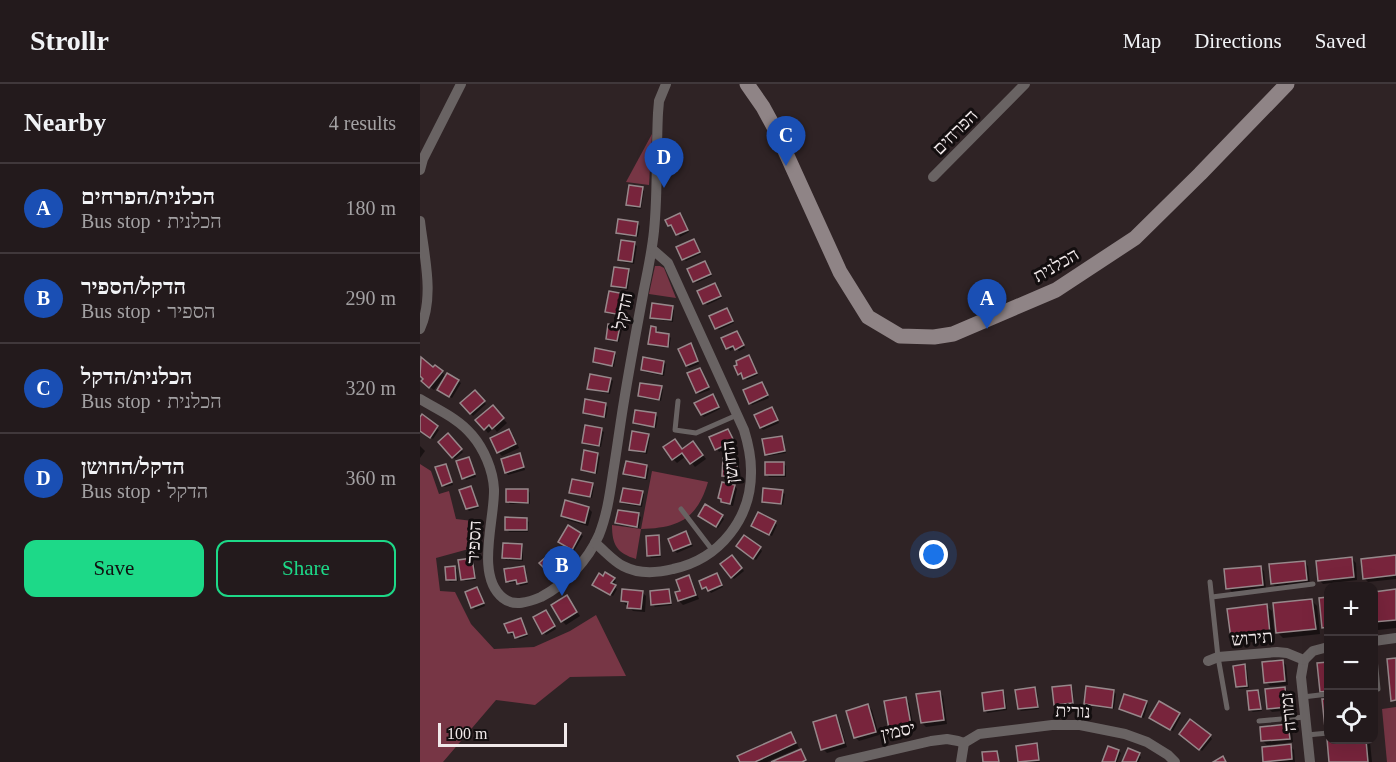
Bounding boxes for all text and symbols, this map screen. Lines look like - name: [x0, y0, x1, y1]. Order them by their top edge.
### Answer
- text: Strollr: [30, 25, 109, 56]
- text: Map: [1123, 29, 1161, 53]
- text: Directions: [1194, 29, 1282, 53]
- text: Saved: [1315, 29, 1366, 53]
- street label: הפרחים: [928, 105, 982, 159]
- text: Nearby: [24, 108, 106, 137]
- text: 4 results: [329, 112, 396, 134]
- pin: C: [766, 116, 806, 166]
- pin: D: [644, 138, 684, 188]
- text: הכלנית/הפרחים: [81, 184, 215, 209]
- text: A: [36, 197, 51, 219]
- text: 180 m: [345, 197, 396, 219]
- text: Bus stop · הכלנית: [81, 210, 222, 232]
- street label: הכלנית: [1030, 244, 1082, 286]
- text: הדקל/הספיר: [81, 274, 186, 299]
- pin: A: [968, 280, 1006, 329]
- text: B: [37, 287, 50, 309]
- text: 290 m: [345, 287, 396, 309]
- street label: הדקל: [609, 291, 636, 332]
- text: Bus stop · הספיר: [81, 300, 216, 322]
- text: הכלנית/הדקל: [81, 364, 192, 389]
- text: C: [36, 377, 51, 399]
- text: 320 m: [345, 377, 396, 399]
- text: Bus stop · הכלנית: [81, 390, 222, 412]
- street label: החושן: [718, 440, 742, 484]
- text: הדקל/החושן: [81, 454, 185, 479]
- text: D: [36, 467, 51, 489]
- text: 360 m: [345, 467, 396, 489]
- text: Bus stop · הדקל: [81, 480, 208, 502]
- street label: הספיר: [463, 520, 485, 564]
- button: Save: [24, 540, 204, 597]
- button: Share: [216, 540, 396, 597]
- your location: [919, 540, 948, 569]
- pin: B: [542, 546, 582, 596]
- map controls: [1324, 582, 1378, 744]
- button: +: [1324, 582, 1378, 636]
- street label: תירוש: [1230, 626, 1274, 650]
- button: −: [1324, 636, 1378, 690]
- button: locate: [1324, 690, 1378, 744]
- street label: זמורה: [1276, 691, 1300, 733]
- street label: נורית: [1055, 700, 1091, 722]
- street label: יסמין: [879, 718, 917, 744]
- scale bar: [438, 720, 567, 748]
- text: 100 m: [447, 725, 487, 742]

